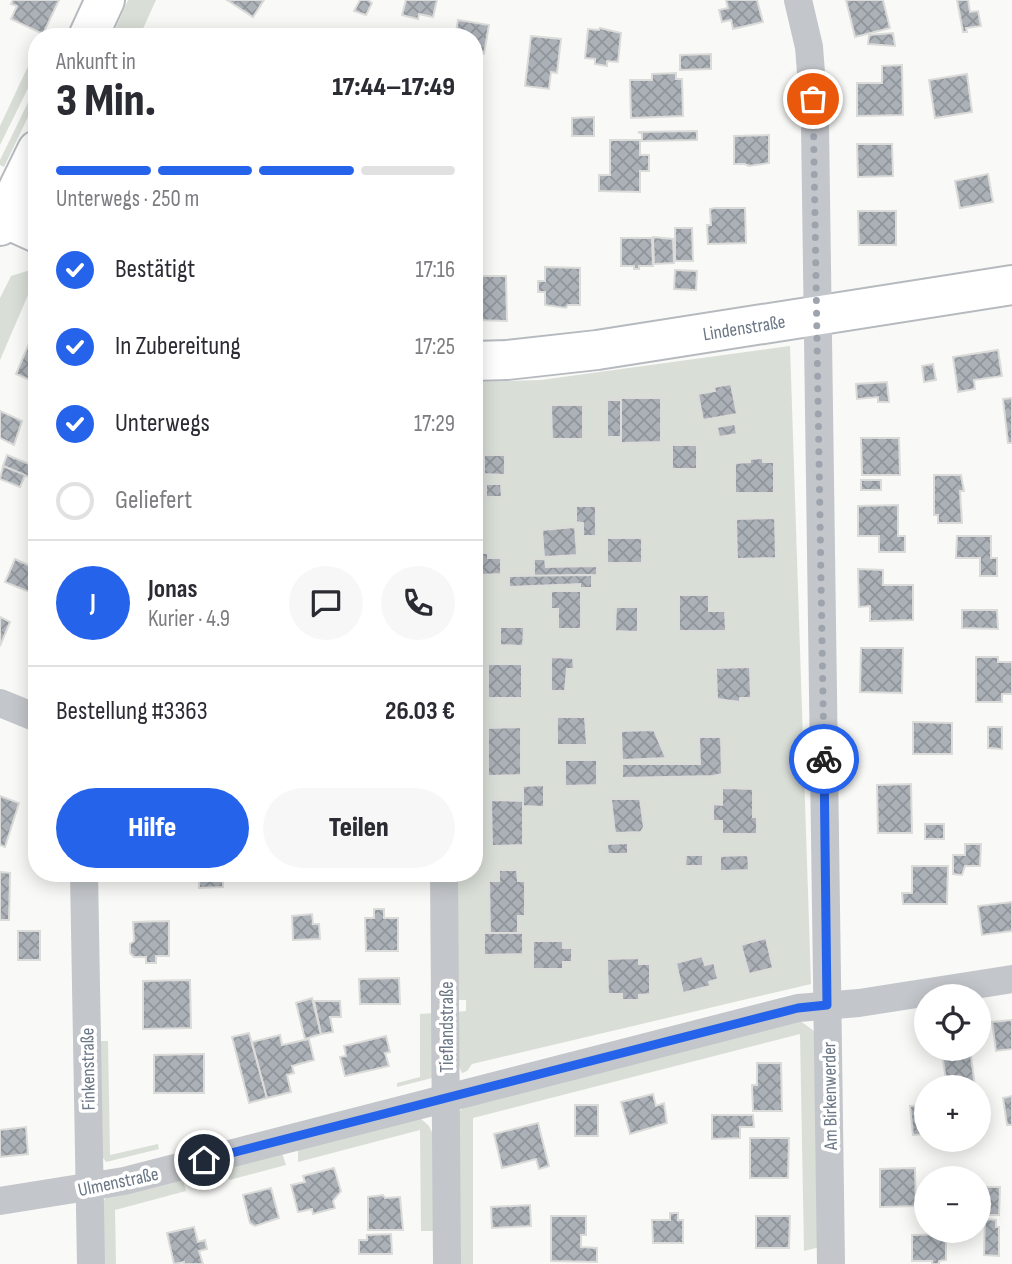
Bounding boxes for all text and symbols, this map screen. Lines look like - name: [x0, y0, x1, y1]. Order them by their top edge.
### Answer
- text: Ankunft in: [56, 48, 136, 76]
- pin: [783, 69, 843, 129]
- text: 17:44–17:49: [332, 72, 455, 103]
- text: 3 Min.: [56, 74, 156, 129]
- icon: bag: [794, 80, 832, 118]
- text: Unterwegs · 250 m: [56, 185, 199, 213]
- icon: check: [56, 251, 94, 289]
- text: Bestätigt: [115, 254, 195, 285]
- text: 17:16: [415, 256, 455, 284]
- street label: Lindenstraße: [701, 311, 787, 346]
- icon: check: [56, 328, 94, 366]
- text: In Zubereitung: [115, 331, 241, 362]
- text: 17:25: [415, 333, 455, 361]
- icon: check: [56, 405, 94, 443]
- text: Unterwegs: [115, 408, 210, 439]
- text: 17:29: [414, 410, 455, 438]
- text: Geliefert: [115, 485, 192, 516]
- button: chat: [289, 566, 363, 640]
- button: phone: [381, 566, 455, 640]
- text: Jonas: [148, 574, 197, 605]
- text: J: [90, 588, 96, 619]
- text: Kurier · 4.9: [148, 605, 230, 633]
- text: Bestellung #3363: [56, 696, 208, 727]
- text: 26.03 €: [385, 696, 455, 727]
- courier: [789, 724, 859, 794]
- icon: bike: [805, 740, 843, 778]
- button: Hilfe: [56, 788, 249, 868]
- button: Teilen: [263, 788, 455, 868]
- street label: Tieflandstraße: [436, 981, 459, 1073]
- map controls: [914, 984, 991, 1243]
- button: locate: [914, 984, 991, 1061]
- street label: Finkenstraße: [76, 1027, 101, 1110]
- street label: Am Birkenwerder: [818, 1041, 843, 1151]
- button: +: [914, 1075, 991, 1152]
- pin: [174, 1130, 234, 1190]
- icon: home: [185, 1141, 223, 1179]
- street label: Ulmenstraße: [76, 1163, 161, 1202]
- button: −: [914, 1166, 991, 1243]

